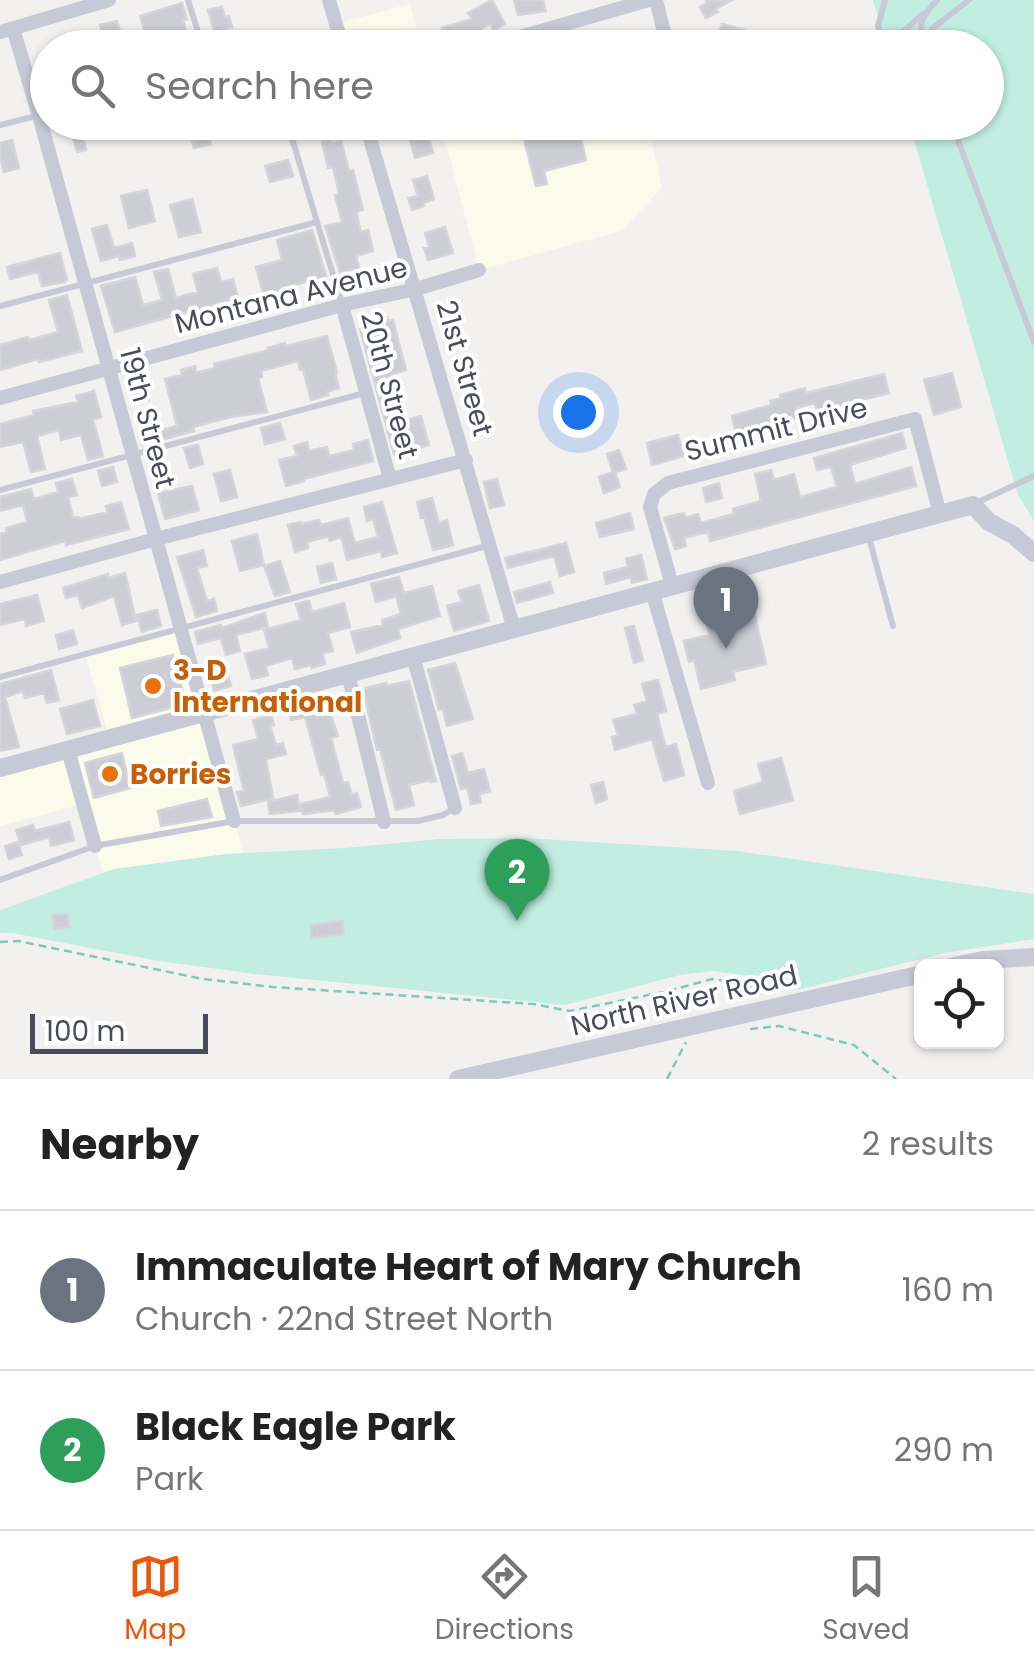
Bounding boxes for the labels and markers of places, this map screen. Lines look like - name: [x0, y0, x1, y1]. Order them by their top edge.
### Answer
- pin: 1: [694, 566, 758, 649]
- place label: 3-D International: [173, 651, 362, 722]
- marker: 3-D International: [142, 675, 164, 697]
- place label: Borries: [130, 755, 231, 794]
- marker: Borries: [99, 763, 121, 785]
- pin: 2: [484, 838, 550, 921]

